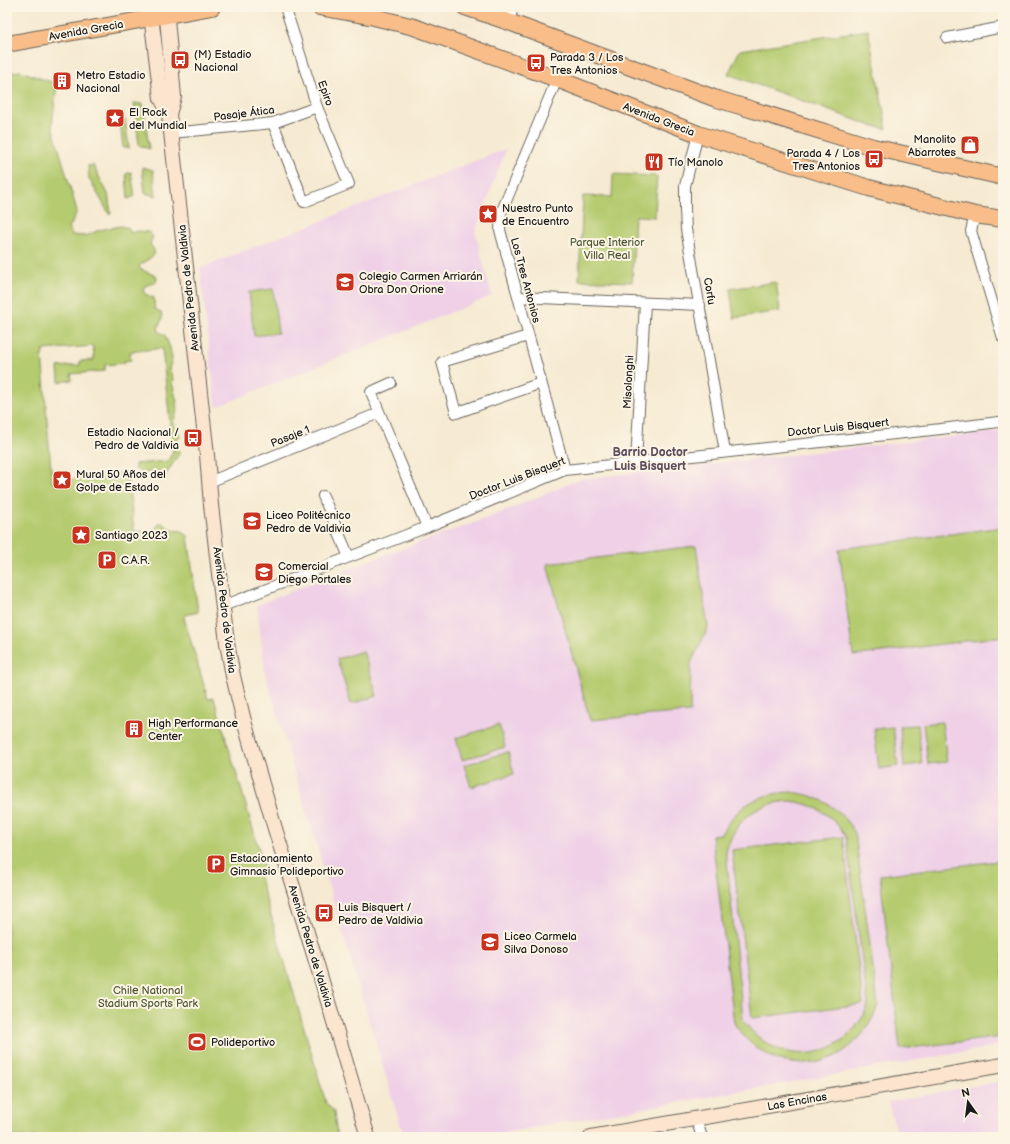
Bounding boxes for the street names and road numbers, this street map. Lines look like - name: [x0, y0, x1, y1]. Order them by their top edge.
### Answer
- street label: Avenida Grecia: [48, 18, 124, 43]
- street label: Epiro: [315, 79, 336, 108]
- street label: Avenida Grecia: [621, 100, 696, 139]
- street label: Pasaje Ática: [213, 102, 275, 124]
- street label: Avenida Pedro de Valdivia: [175, 224, 202, 352]
- street label: Los Tres Antonios: [508, 236, 543, 325]
- street label: Corfu: [701, 276, 718, 306]
- street label: Misolonghi: [621, 355, 636, 409]
- street label: Doctor Luis Bisquert: [787, 416, 890, 439]
- street label: Pasaje 1: [269, 423, 312, 450]
- street label: Doctor Luis Bisquert: [467, 454, 568, 503]
- street label: Avenida Pedro de Valdivia: [210, 546, 239, 674]
- street label: Avenida Pedro de Valdivia: [286, 883, 335, 1009]
- street label: Las Encinas: [766, 1090, 828, 1113]

